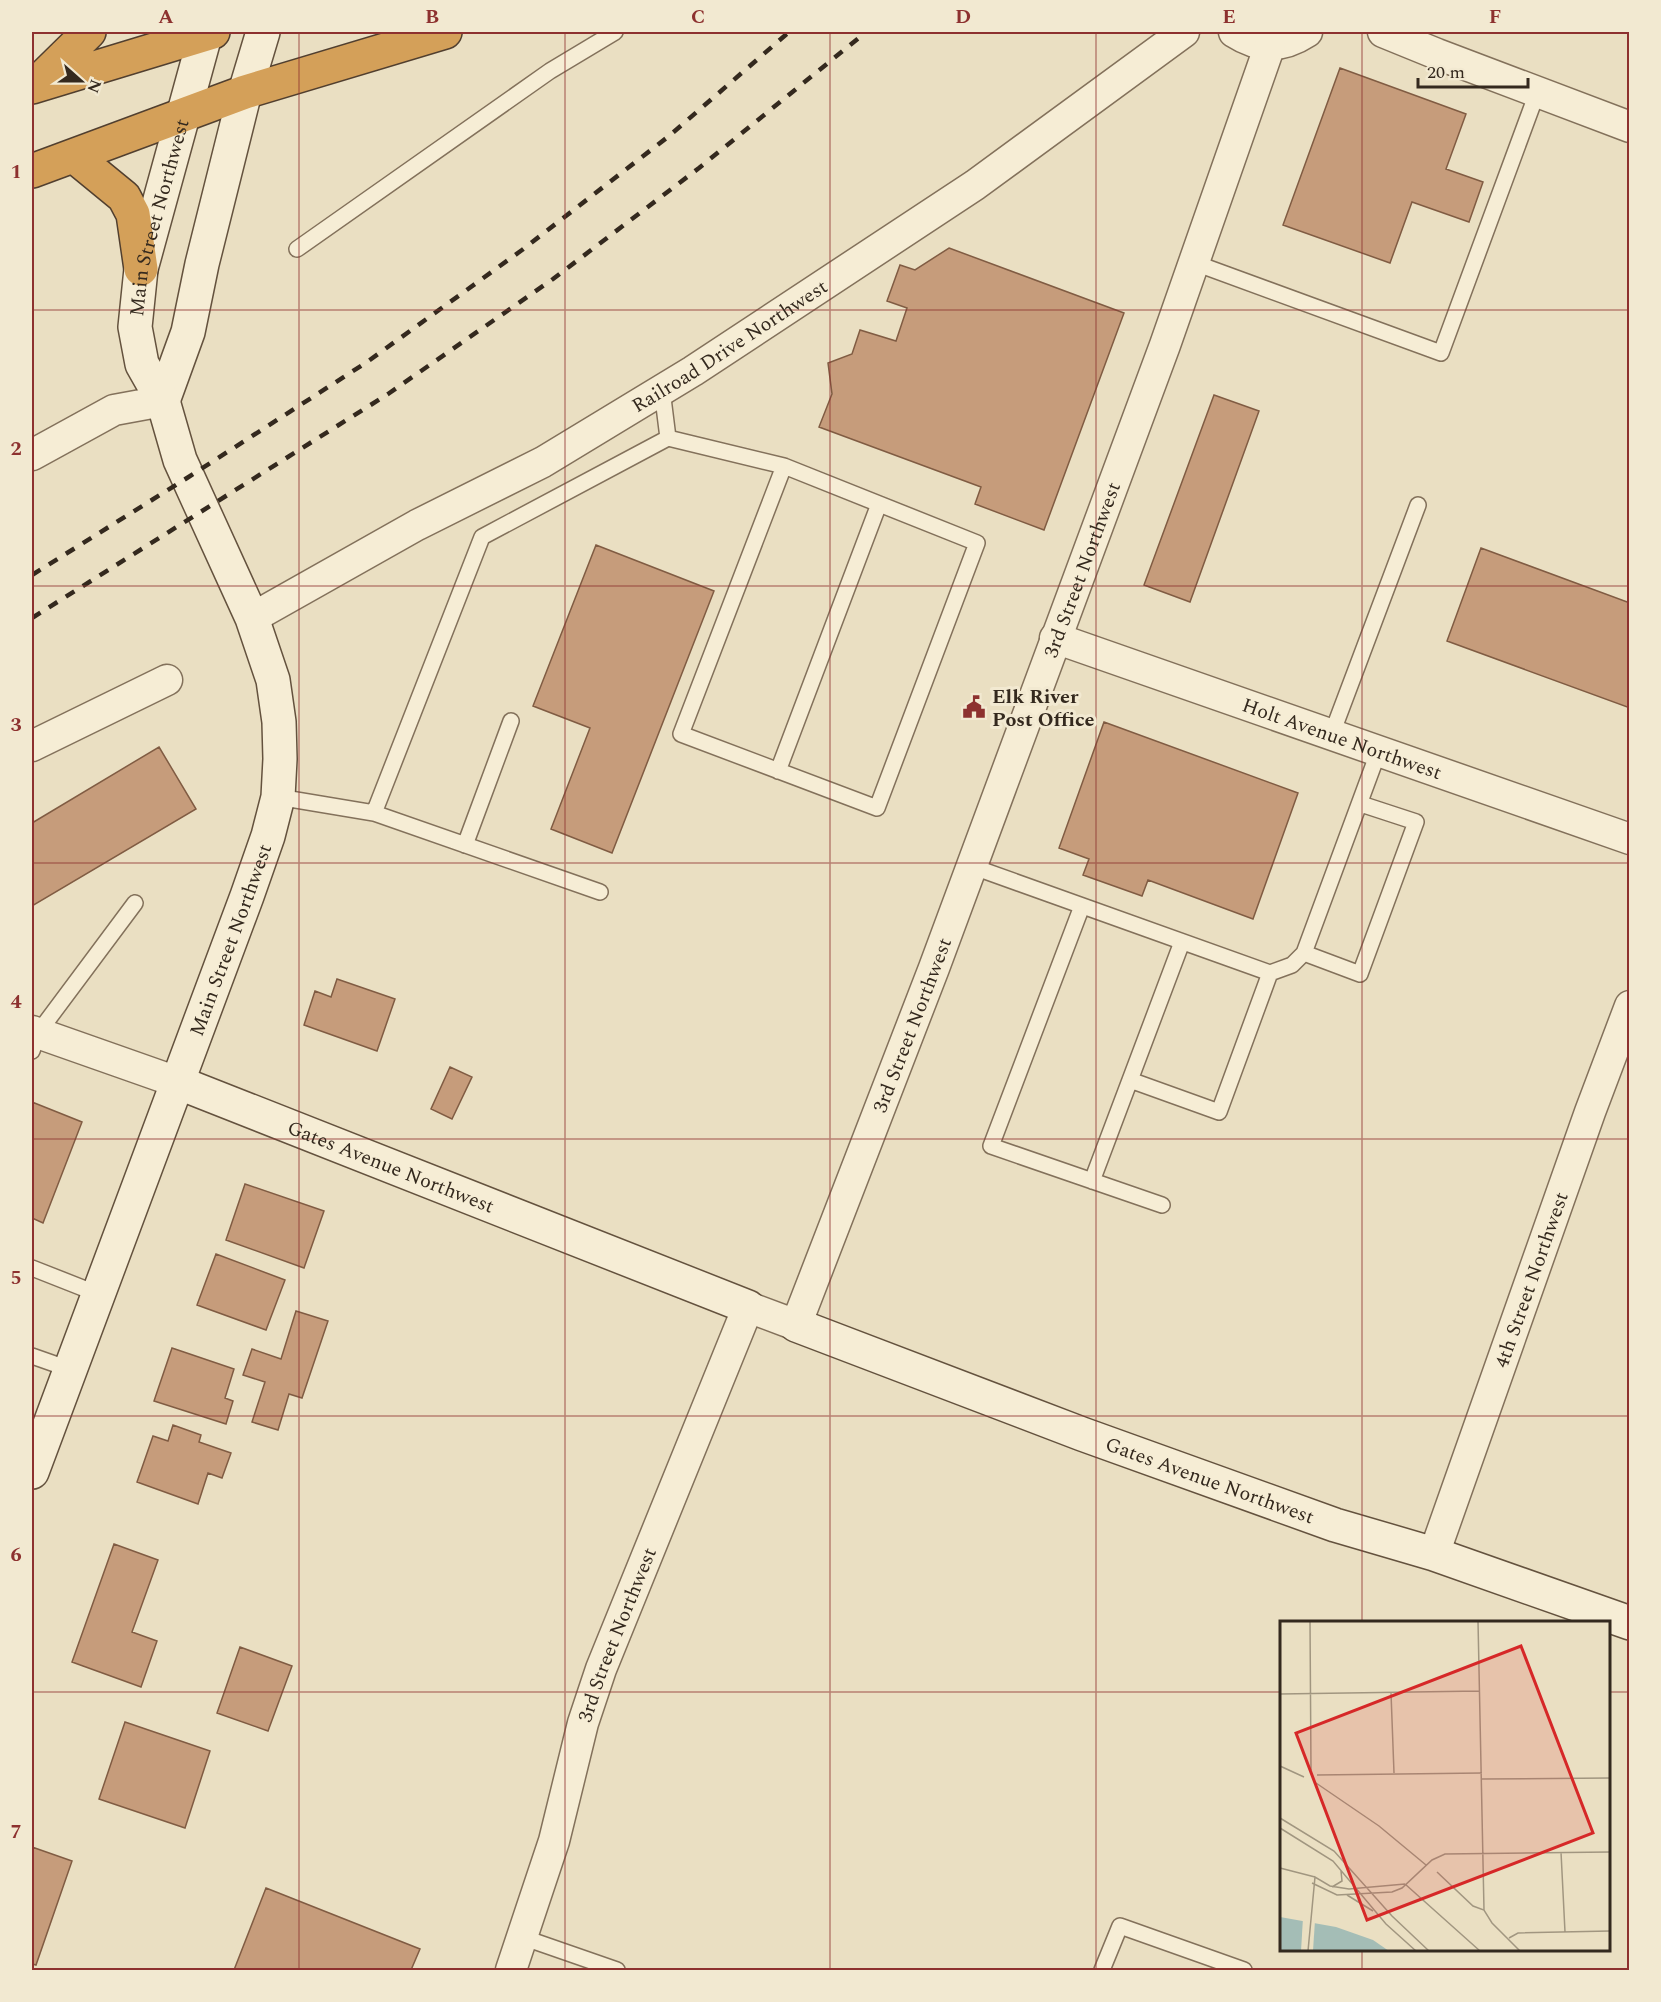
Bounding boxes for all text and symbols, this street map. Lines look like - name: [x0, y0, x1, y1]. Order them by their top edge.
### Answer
- text: A: [158, 2, 174, 32]
- text: B: [425, 2, 439, 32]
- text: C: [691, 2, 705, 32]
- text: D: [955, 2, 971, 32]
- text: E: [1222, 2, 1236, 32]
- text: F: [1489, 2, 1501, 32]
- north arrow: [51, 51, 111, 111]
- scale bar: [1418, 51, 1528, 89]
- text: 20 m: [1427, 59, 1465, 86]
- text: N: [81, 76, 108, 96]
- street label: Main Street Northwest: [122, 115, 198, 318]
- text: 1: [10, 157, 22, 187]
- street label: Railroad Drive Northwest: [626, 272, 834, 421]
- text: 2: [10, 434, 22, 464]
- street label: 3rd Street Northwest: [1036, 478, 1129, 662]
- place label: Elk River Post Office: [992, 682, 1095, 735]
- street label: Holt Avenue Northwest: [1238, 691, 1446, 788]
- public building icon: Elk River Post Office: [961, 694, 987, 720]
- text: 3: [10, 710, 22, 740]
- street label: Main Street Northwest: [182, 840, 280, 1041]
- street label: 3rd Street Northwest: [866, 934, 960, 1117]
- text: 4: [10, 987, 22, 1017]
- street label: Gates Avenue Northwest: [283, 1113, 499, 1222]
- street label: 4th Street Northwest: [1487, 1188, 1577, 1372]
- text: 5: [10, 1263, 22, 1293]
- street label: Gates Avenue Northwest: [1101, 1430, 1318, 1532]
- text: 6: [10, 1540, 22, 1570]
- street label: 3rd Street Northwest: [570, 1543, 665, 1726]
- inset map: [1280, 1621, 1610, 1951]
- text: 7: [10, 1817, 22, 1847]

